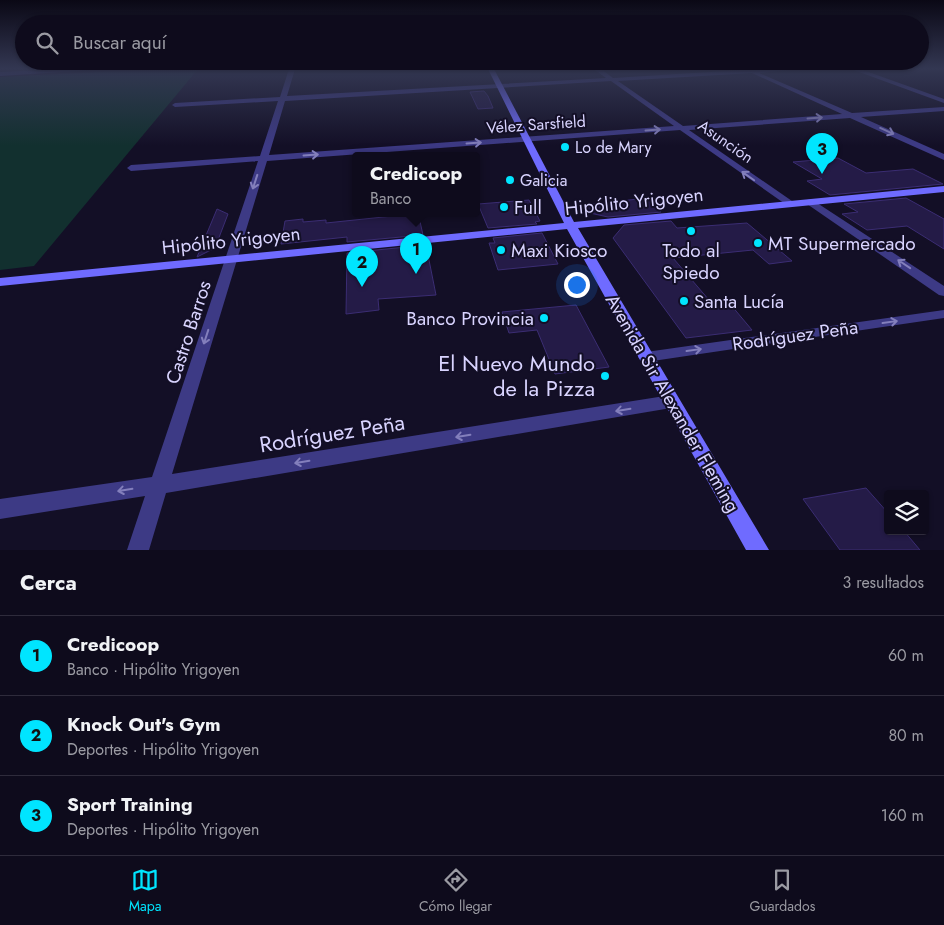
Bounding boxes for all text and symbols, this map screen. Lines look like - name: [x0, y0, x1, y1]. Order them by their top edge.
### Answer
- search box: [15, 15, 929, 70]
- icon: search: [33, 29, 61, 57]
- text: Buscar aquí: [73, 29, 167, 56]
- street label: Vélez Sarsfield: [486, 110, 586, 139]
- street label: Asunción: [693, 114, 758, 169]
- one-way arrow: [807, 114, 823, 123]
- one-way arrow: [645, 125, 661, 135]
- one-way arrow: [879, 127, 894, 137]
- pin: 3: [806, 133, 838, 174]
- place label: Lo de Mary: [575, 136, 653, 159]
- one-way arrow: [465, 139, 481, 148]
- marker: Lo de Mary: [559, 141, 571, 153]
- one-way arrow: [303, 151, 319, 160]
- popup: [352, 152, 480, 217]
- text: Credicoop: [370, 160, 462, 187]
- place label: Galicia: [520, 169, 567, 192]
- one-way arrow: [741, 171, 755, 181]
- one-way arrow: [250, 174, 260, 190]
- marker: Galicia: [504, 174, 516, 186]
- street label: Hipólito Yrigoyen: [564, 181, 705, 222]
- text: Banco: [370, 187, 411, 210]
- place label: Full: [514, 194, 542, 221]
- marker: Full: [498, 201, 510, 213]
- street label: Hipólito Yrigoyen: [161, 220, 302, 261]
- marker: Todo al Spiedo: [685, 225, 697, 237]
- place label: MT Supermercado: [768, 230, 916, 257]
- pin: 1: [400, 233, 432, 274]
- place label: Maxi Kiosco: [511, 237, 607, 264]
- place label: Todo al Spiedo: [662, 237, 720, 286]
- marker: MT Supermercado: [752, 237, 764, 249]
- marker: Maxi Kiosco: [495, 244, 507, 256]
- pin: 2: [346, 246, 378, 287]
- one-way arrow: [897, 259, 911, 269]
- your location: [564, 272, 590, 298]
- street label: Castro Barros: [159, 277, 218, 387]
- place label: Santa Lucía: [694, 288, 784, 315]
- street label: Avenida Sir Alexander Fleming: [599, 289, 746, 517]
- marker: Santa Lucía: [678, 295, 690, 307]
- place label: Banco Provincia: [406, 305, 534, 332]
- marker: Banco Provincia: [538, 312, 550, 324]
- street label: Rodríguez Peña: [730, 313, 860, 358]
- one-way arrow: [881, 316, 897, 326]
- one-way arrow: [201, 328, 210, 344]
- one-way arrow: [686, 345, 702, 355]
- place label: El Nuevo Mundo de la Pizza: [438, 347, 595, 404]
- marker: El Nuevo Mundo de la Pizza: [599, 370, 611, 382]
- one-way arrow: [615, 405, 631, 415]
- street label: Rodríguez Peña: [257, 406, 407, 460]
- one-way arrow: [455, 431, 471, 441]
- one-way arrow: [295, 457, 311, 467]
- one-way arrow: [117, 485, 133, 495]
- map controls: [884, 490, 929, 535]
- button: layers: [884, 490, 929, 535]
- text: Cerca: [20, 568, 77, 598]
- text: 3 resultados: [843, 571, 924, 594]
- text: Credicoop: [67, 631, 159, 658]
- text: 1: [32, 644, 40, 667]
- text: 60 m: [888, 644, 924, 667]
- text: Banco · Hipólito Yrigoyen: [67, 658, 240, 681]
- text: Knock Out's Gym: [67, 711, 221, 738]
- text: 2: [31, 724, 41, 747]
- text: 80 m: [888, 724, 924, 747]
- text: Deportes · Hipólito Yrigoyen: [67, 738, 259, 761]
- text: Sport Training: [67, 791, 192, 818]
- text: 3: [31, 804, 41, 827]
- text: 160 m: [881, 804, 924, 827]
- text: Deportes · Hipólito Yrigoyen: [67, 818, 259, 841]
- tab: Mapa: [129, 866, 162, 916]
- tab: Cómo llegar: [419, 866, 492, 916]
- tab: Guardados: [750, 866, 815, 916]

